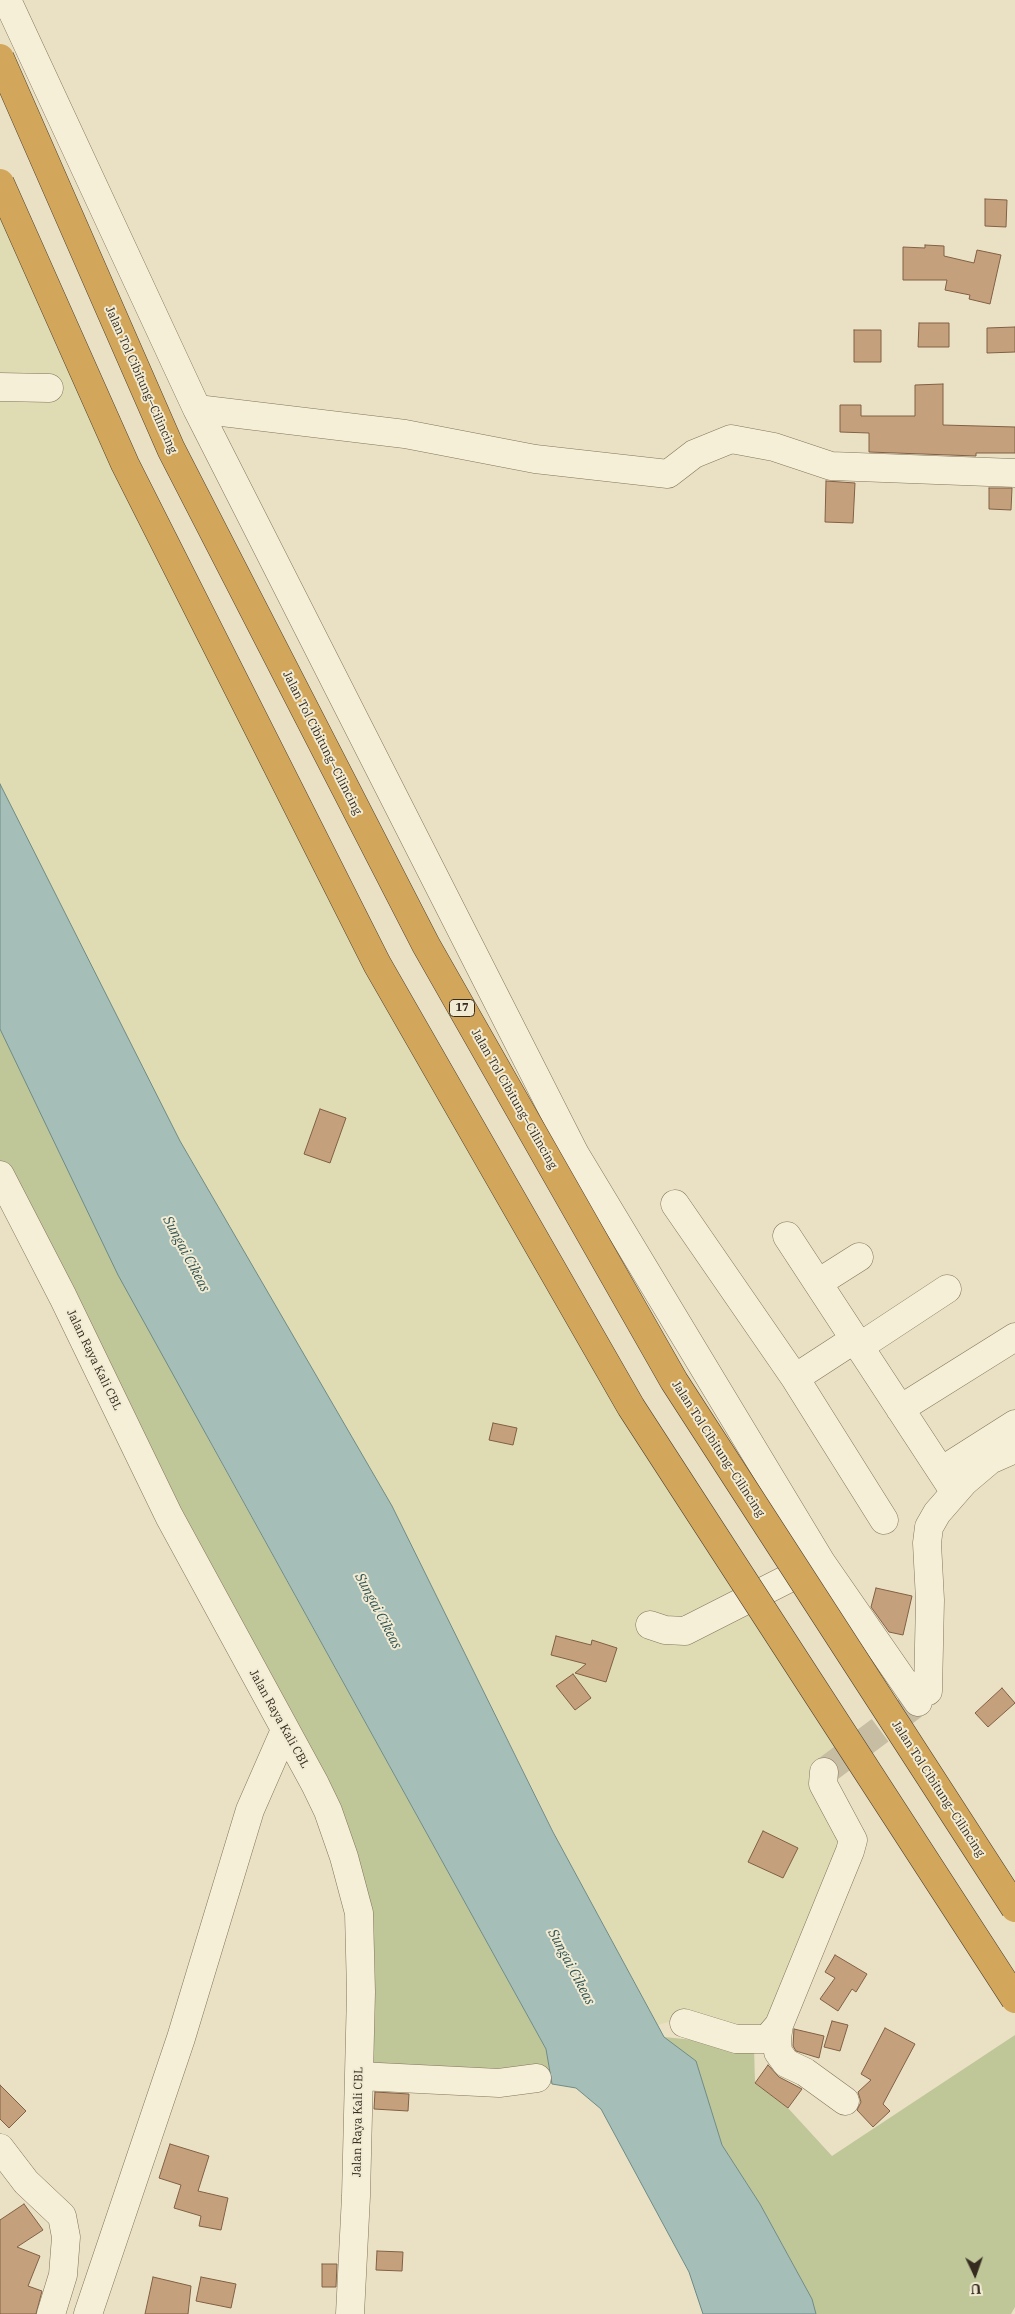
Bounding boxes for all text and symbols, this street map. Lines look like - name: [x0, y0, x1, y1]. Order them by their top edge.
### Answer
- street label: Jalan Tol Cibitung–Cilincing: [102, 304, 180, 456]
- street label: Jalan Tol Cibitung–Cilincing: [279, 669, 365, 817]
- road number: 17: [450, 1000, 474, 1016]
- street label: Jalan Tol Cibitung–Cilincing: [468, 1026, 560, 1172]
- water label: Sungai Cikeas: [159, 1213, 213, 1295]
- street label: Jalan Raya Kali CBL: [63, 1307, 125, 1413]
- street label: Jalan Tol Cibitung–Cilincing: [669, 1378, 767, 1520]
- water label: Sungai Cikeas: [351, 1570, 405, 1652]
- street label: Jalan Raya Kali CBL: [246, 1667, 312, 1771]
- street label: Jalan Tol Cibitung–Cilincing: [889, 1718, 987, 1860]
- water label: Sungai Cikeas: [544, 1926, 598, 2008]
- street label: Jalan Raya Kali CBL: [350, 2067, 366, 2177]
- north arrow: [950, 2249, 1000, 2299]
- text: U: [970, 2280, 982, 2298]

